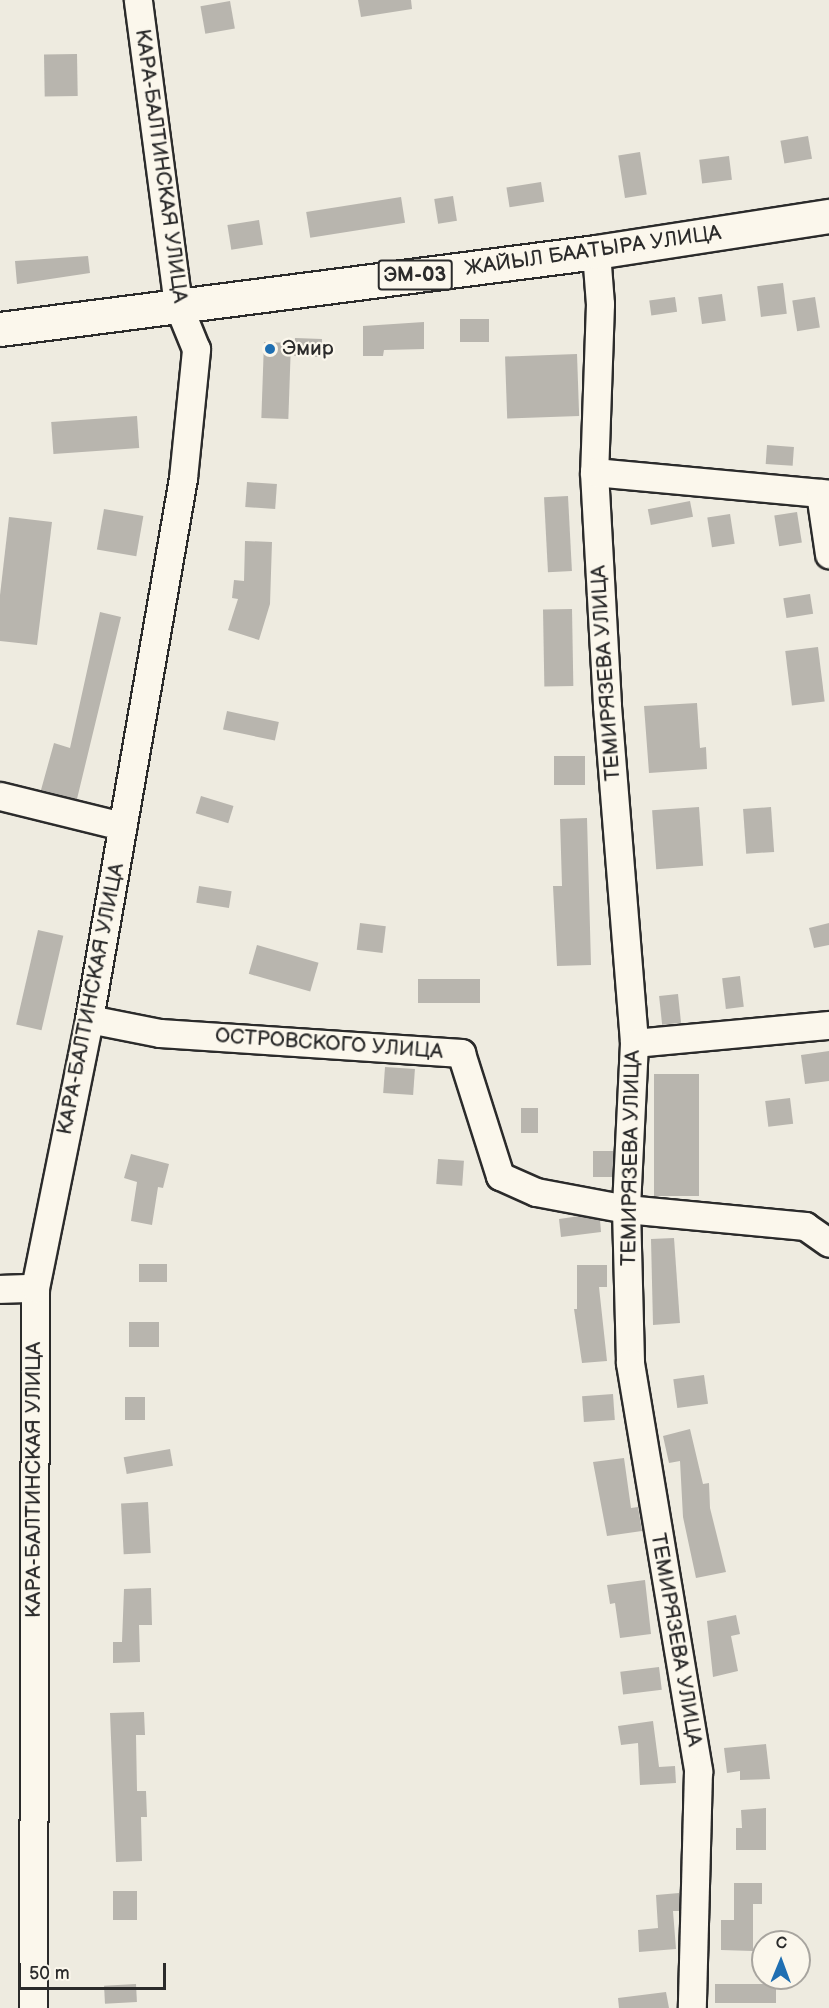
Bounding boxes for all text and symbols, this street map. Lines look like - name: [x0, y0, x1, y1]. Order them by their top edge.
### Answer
- street label: КАРА-БАЛТИНСКАЯ УЛИЦА: [129, 28, 193, 304]
- street label: ЖАЙЫЛ БААТЫРА УЛИЦА: [463, 221, 723, 281]
- road number: ЭМ-03: [378, 258, 452, 292]
- place label: Эмир: [282, 336, 334, 362]
- marker: Эмир: [263, 342, 277, 356]
- street label: ТЕМИРЯЗЕВА УЛИЦА: [586, 564, 626, 782]
- street label: КАРА-БАЛТИНСКАЯ УЛИЦА: [52, 861, 130, 1137]
- street label: ОСТРОВСКОГО УЛИЦА: [214, 1023, 444, 1065]
- street label: ТЕМИРЯЗЕВА УЛИЦА: [617, 1050, 645, 1266]
- street label: КАРА-БАЛТИНСКАЯ УЛИЦА: [21, 1342, 47, 1618]
- street label: ТЕМИРЯЗЕВА УЛИЦА: [645, 1531, 707, 1749]
- north arrow: [751, 1930, 811, 1990]
- text: С: [776, 1934, 787, 1953]
- scale bar: [21, 1951, 170, 1989]
- text: 50 m: [29, 1963, 70, 1984]

